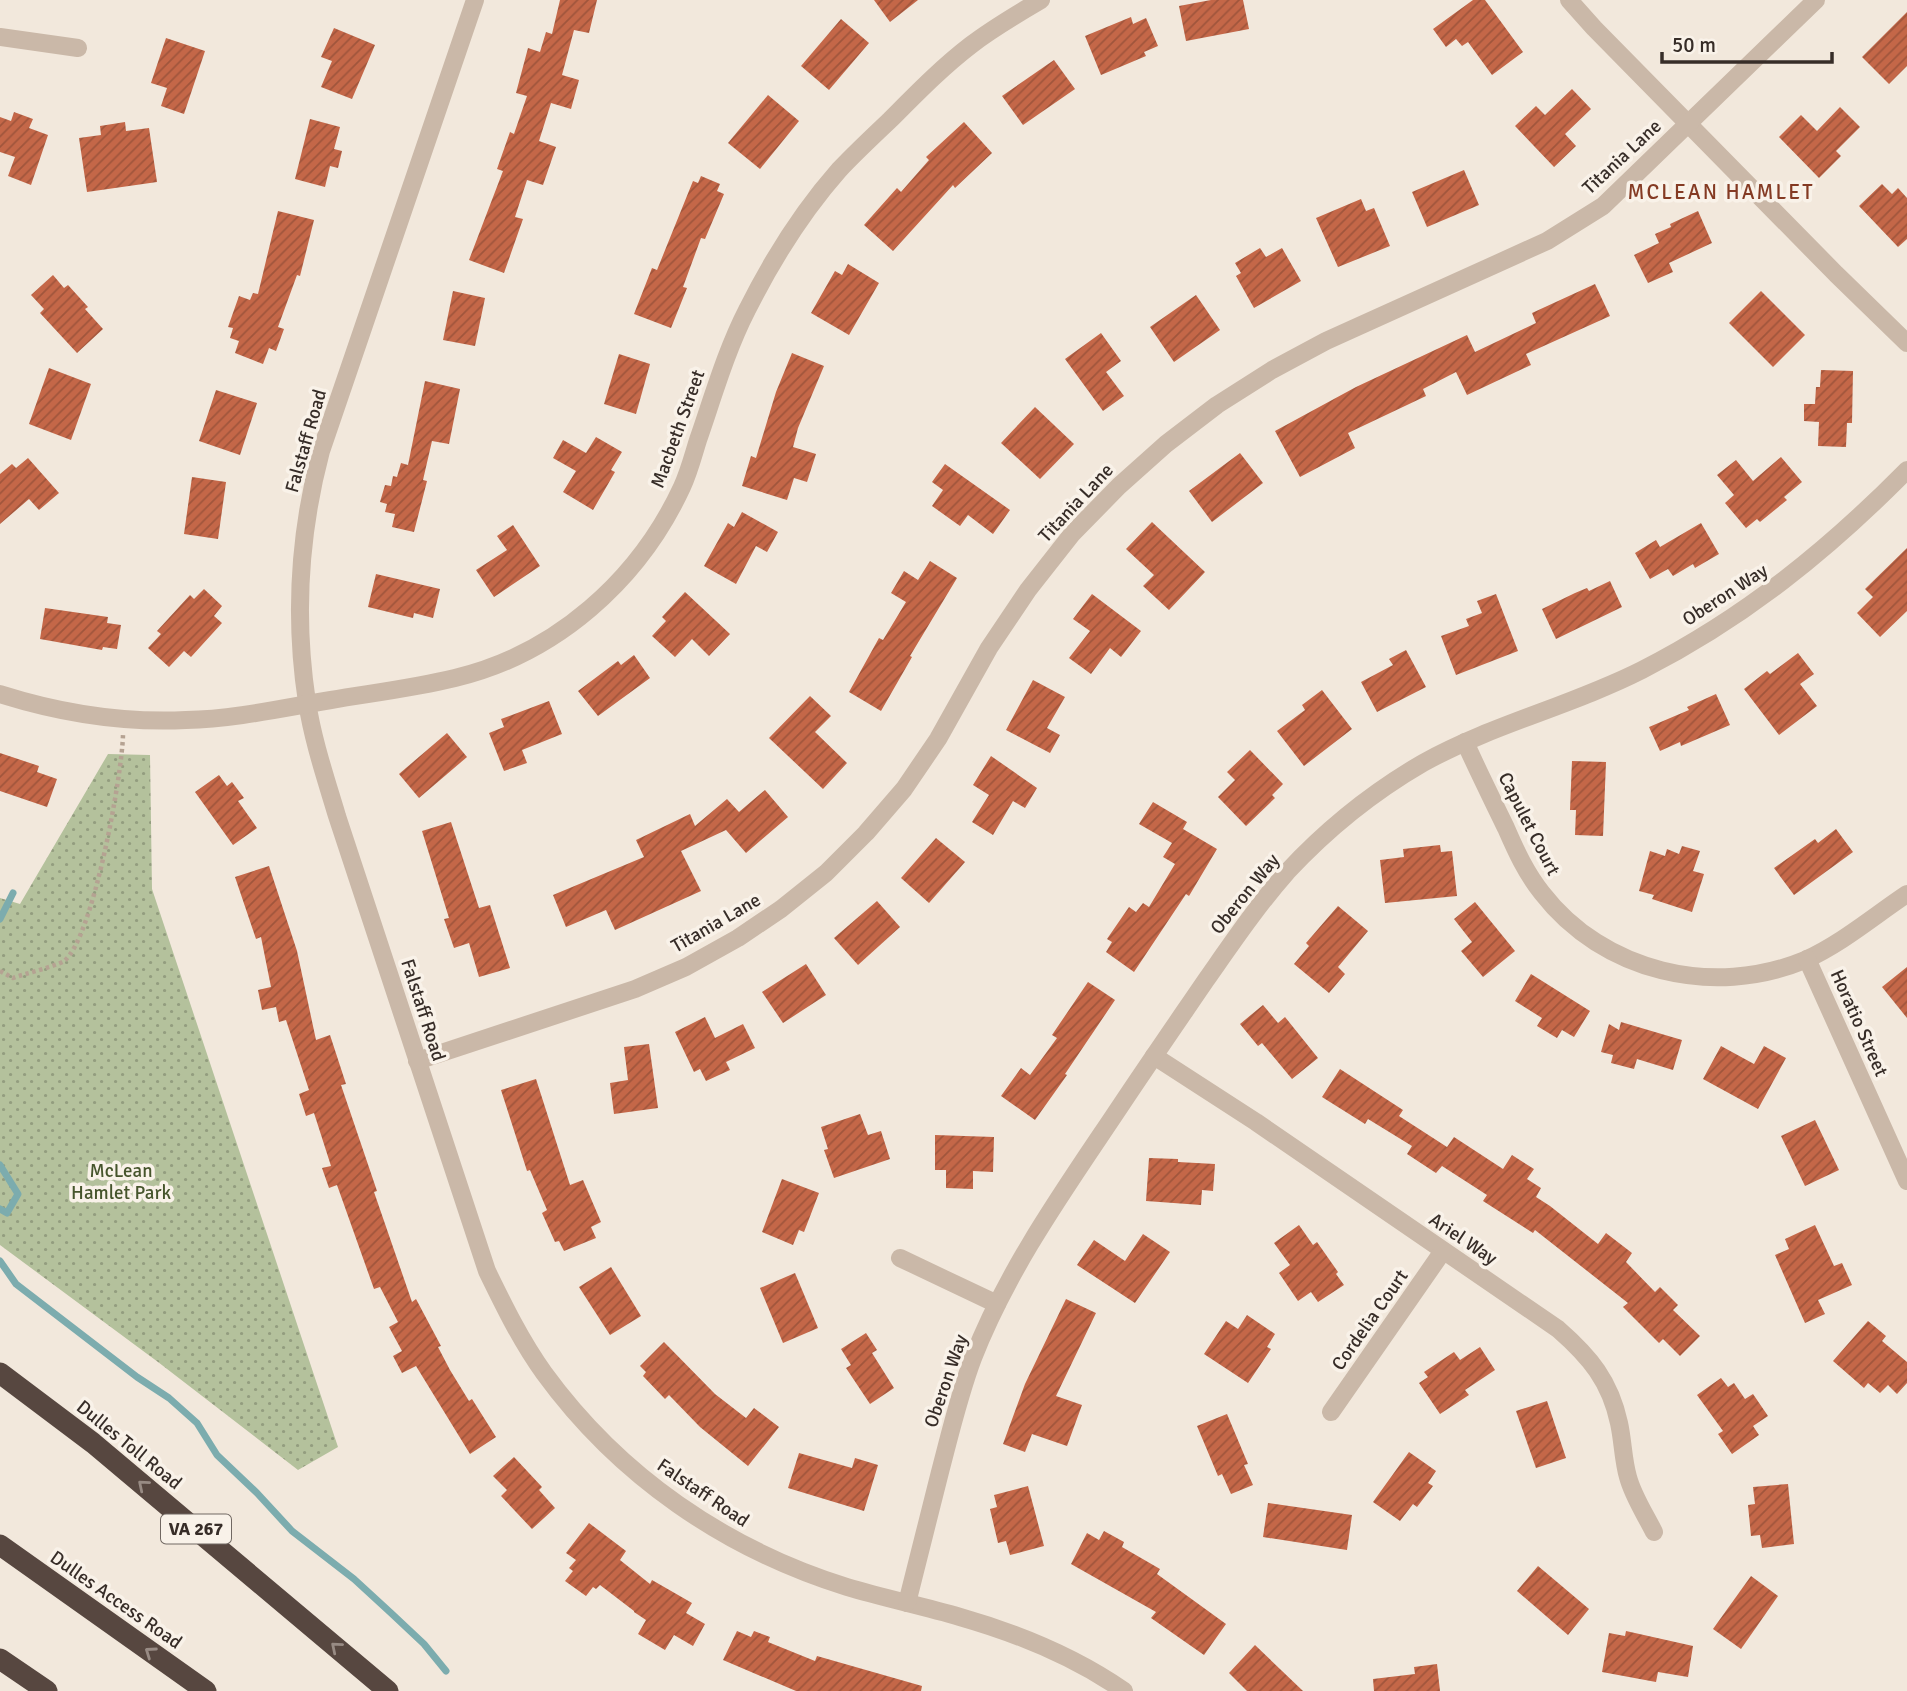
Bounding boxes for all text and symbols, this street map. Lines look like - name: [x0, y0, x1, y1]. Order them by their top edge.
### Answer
- scale bar: [1662, 21, 1832, 65]
- text: 50 m: [1672, 32, 1716, 58]
- street label: Titania Lane: [1578, 114, 1666, 200]
- district label: MCLEAN HAMLET: [1628, 179, 1814, 205]
- street label: Macbeth Street: [646, 366, 711, 491]
- street label: Falstaff Road: [280, 387, 332, 495]
- street label: Titania Lane: [1033, 459, 1119, 547]
- street label: Oberon Way: [1678, 559, 1772, 631]
- street label: Capulet Court: [1493, 768, 1565, 880]
- street label: Oberon Way: [1205, 849, 1285, 939]
- street label: Titania Lane: [667, 888, 765, 958]
- street label: Falstaff Road: [395, 956, 451, 1064]
- street label: Horatio Street: [1825, 966, 1893, 1080]
- park label: McLean Hamlet Park: [71, 1159, 171, 1205]
- street label: Ariel Way: [1424, 1207, 1502, 1271]
- street label: Cordelia Court: [1326, 1265, 1414, 1375]
- street label: Oberon Way: [919, 1331, 973, 1431]
- street label: Dulles Toll Road: [71, 1395, 187, 1495]
- street label: Falstaff Road: [652, 1453, 754, 1533]
- one-way arrow: [138, 1481, 151, 1493]
- road number: VA 267: [161, 1514, 231, 1544]
- street label: Dulles Access Road: [45, 1546, 187, 1654]
- one-way arrow: [331, 1643, 344, 1655]
- one-way arrow: [145, 1648, 158, 1660]

